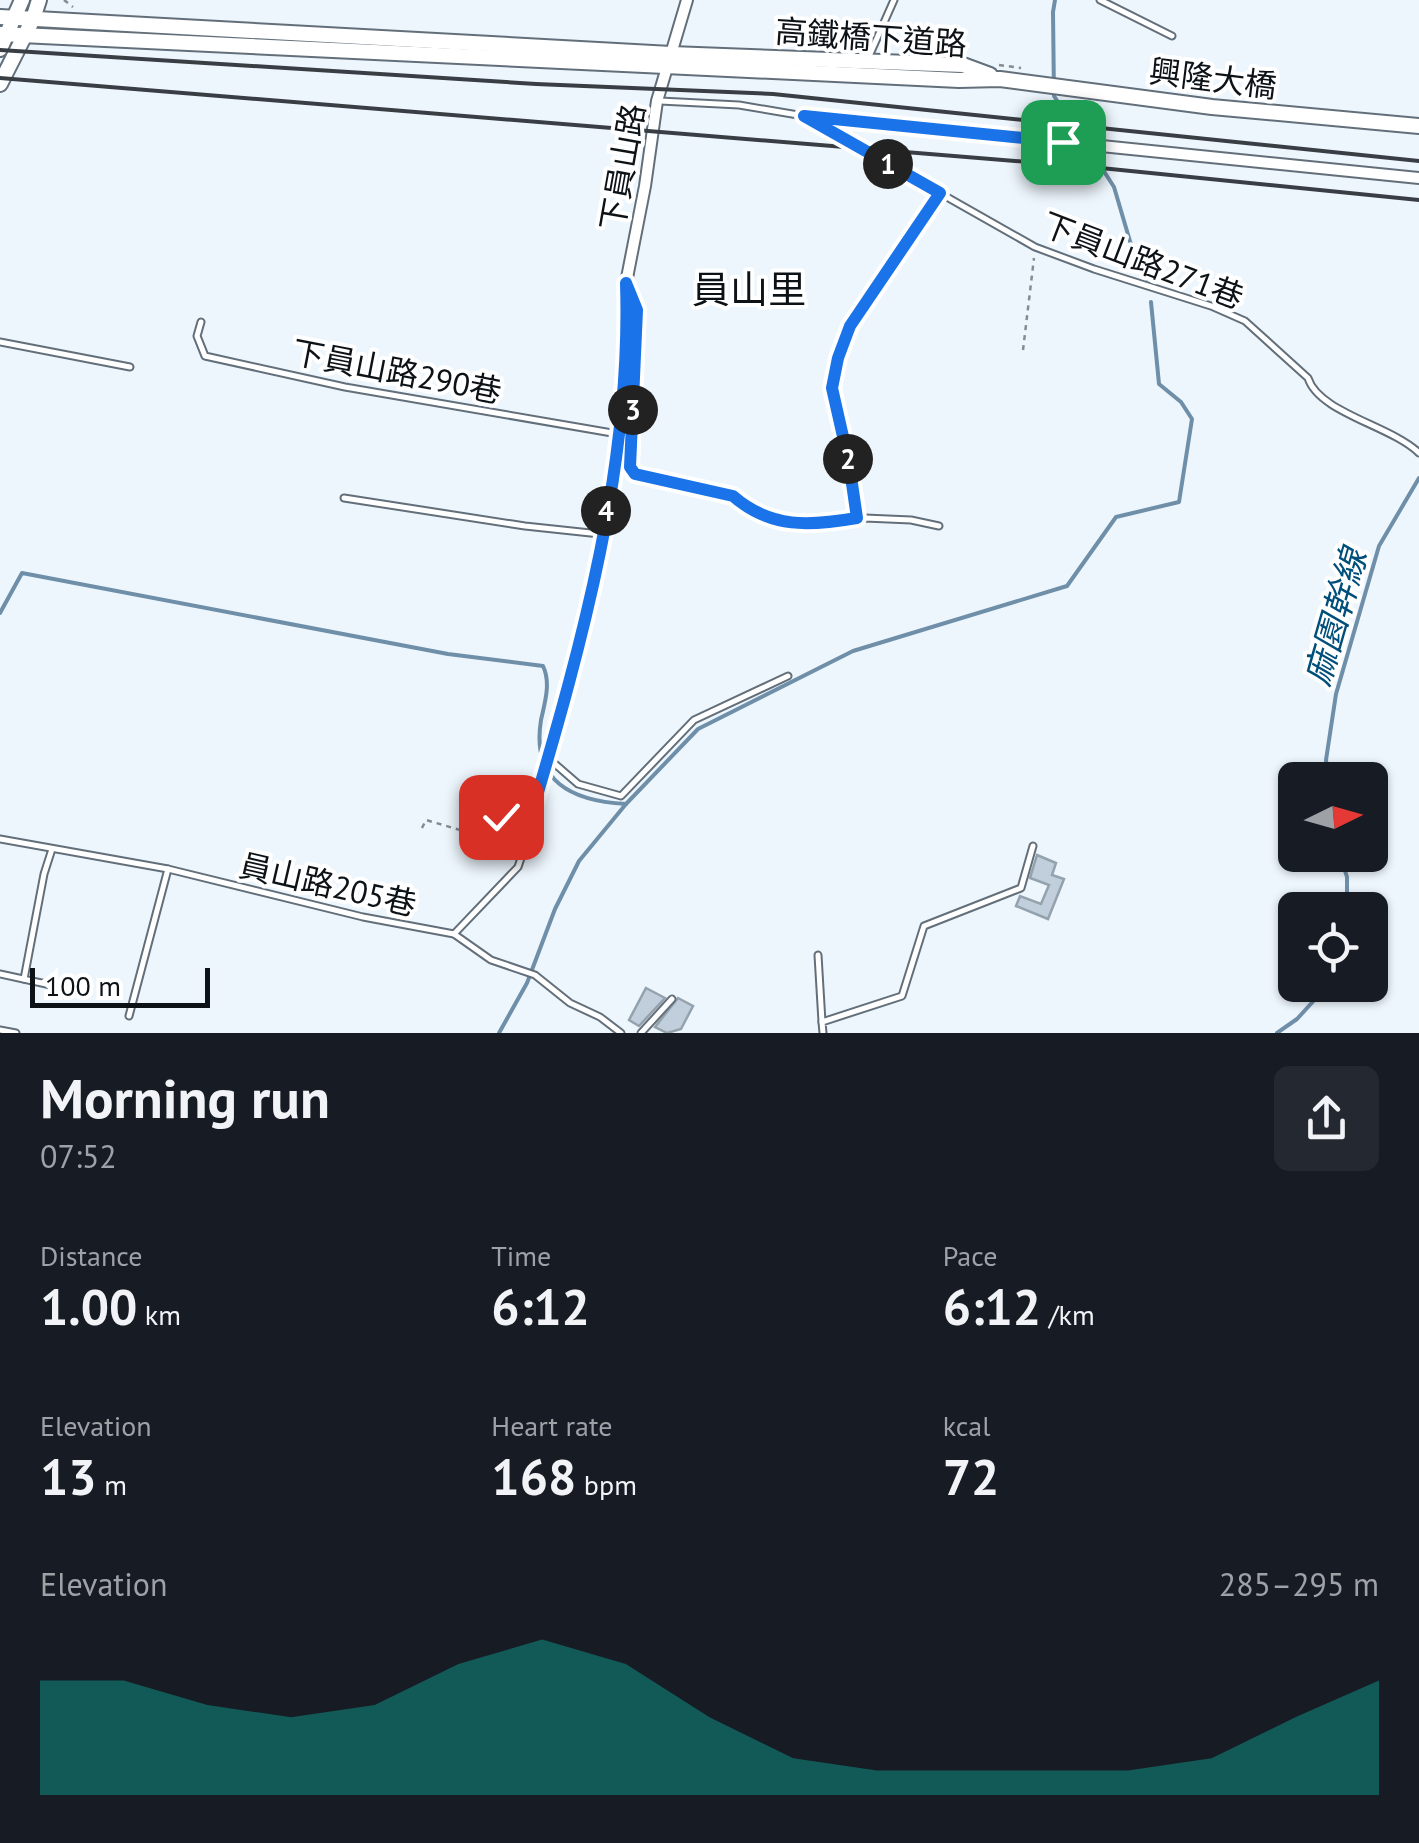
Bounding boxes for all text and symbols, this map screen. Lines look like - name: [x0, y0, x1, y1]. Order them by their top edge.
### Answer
- street label: 高鐵橋下道路: [774, 9, 968, 65]
- street label: 興隆大橋: [1147, 49, 1279, 107]
- street label: 下員山路: [590, 100, 654, 234]
- pin: [1021, 100, 1106, 185]
- icon: arrive: [1036, 115, 1091, 170]
- pin: 1: [863, 139, 913, 189]
- text: 1: [880, 145, 896, 182]
- street label: 下員山路271巷: [1036, 202, 1250, 318]
- district label: 員山里: [692, 264, 806, 313]
- street label: 下員山路290巷: [289, 330, 505, 412]
- pin: 3: [608, 385, 658, 435]
- text: 3: [625, 391, 641, 428]
- pin: 2: [823, 434, 873, 484]
- text: 2: [840, 440, 856, 477]
- pin: 4: [581, 486, 631, 536]
- text: 4: [598, 492, 614, 529]
- water label: 麻園幹線: [1294, 540, 1378, 691]
- north arrow: [1278, 762, 1388, 872]
- map controls: [1278, 762, 1388, 1002]
- pin: [459, 775, 544, 860]
- icon: check: [474, 790, 529, 845]
- street label: 員山路205巷: [235, 843, 421, 925]
- button: locate: [1278, 892, 1388, 1002]
- scale bar: [30, 963, 210, 1008]
- text: 100 m: [45, 967, 121, 1004]
- text: Morning run: [40, 1062, 330, 1133]
- button: share: [1274, 1066, 1379, 1171]
- text: 07:52: [40, 1135, 117, 1177]
- text: Distance: [40, 1237, 143, 1274]
- text: Time: [491, 1237, 551, 1274]
- text: Pace: [943, 1237, 997, 1274]
- text: 1.00: [40, 1274, 137, 1339]
- text: 6:12: [491, 1274, 590, 1339]
- text: 6:12: [943, 1274, 1041, 1339]
- text: km: [137, 1296, 181, 1333]
- text: /km: [1041, 1296, 1095, 1333]
- text: Elevation: [40, 1407, 152, 1444]
- text: Heart rate: [491, 1407, 612, 1444]
- text: kcal: [943, 1407, 990, 1444]
- text: 13: [40, 1444, 97, 1509]
- text: 168: [491, 1444, 576, 1509]
- text: 72: [943, 1444, 999, 1509]
- text: m: [97, 1466, 127, 1503]
- text: bpm: [576, 1466, 637, 1503]
- text: Elevation: [40, 1563, 167, 1605]
- text: 285–295 m: [1219, 1563, 1379, 1605]

